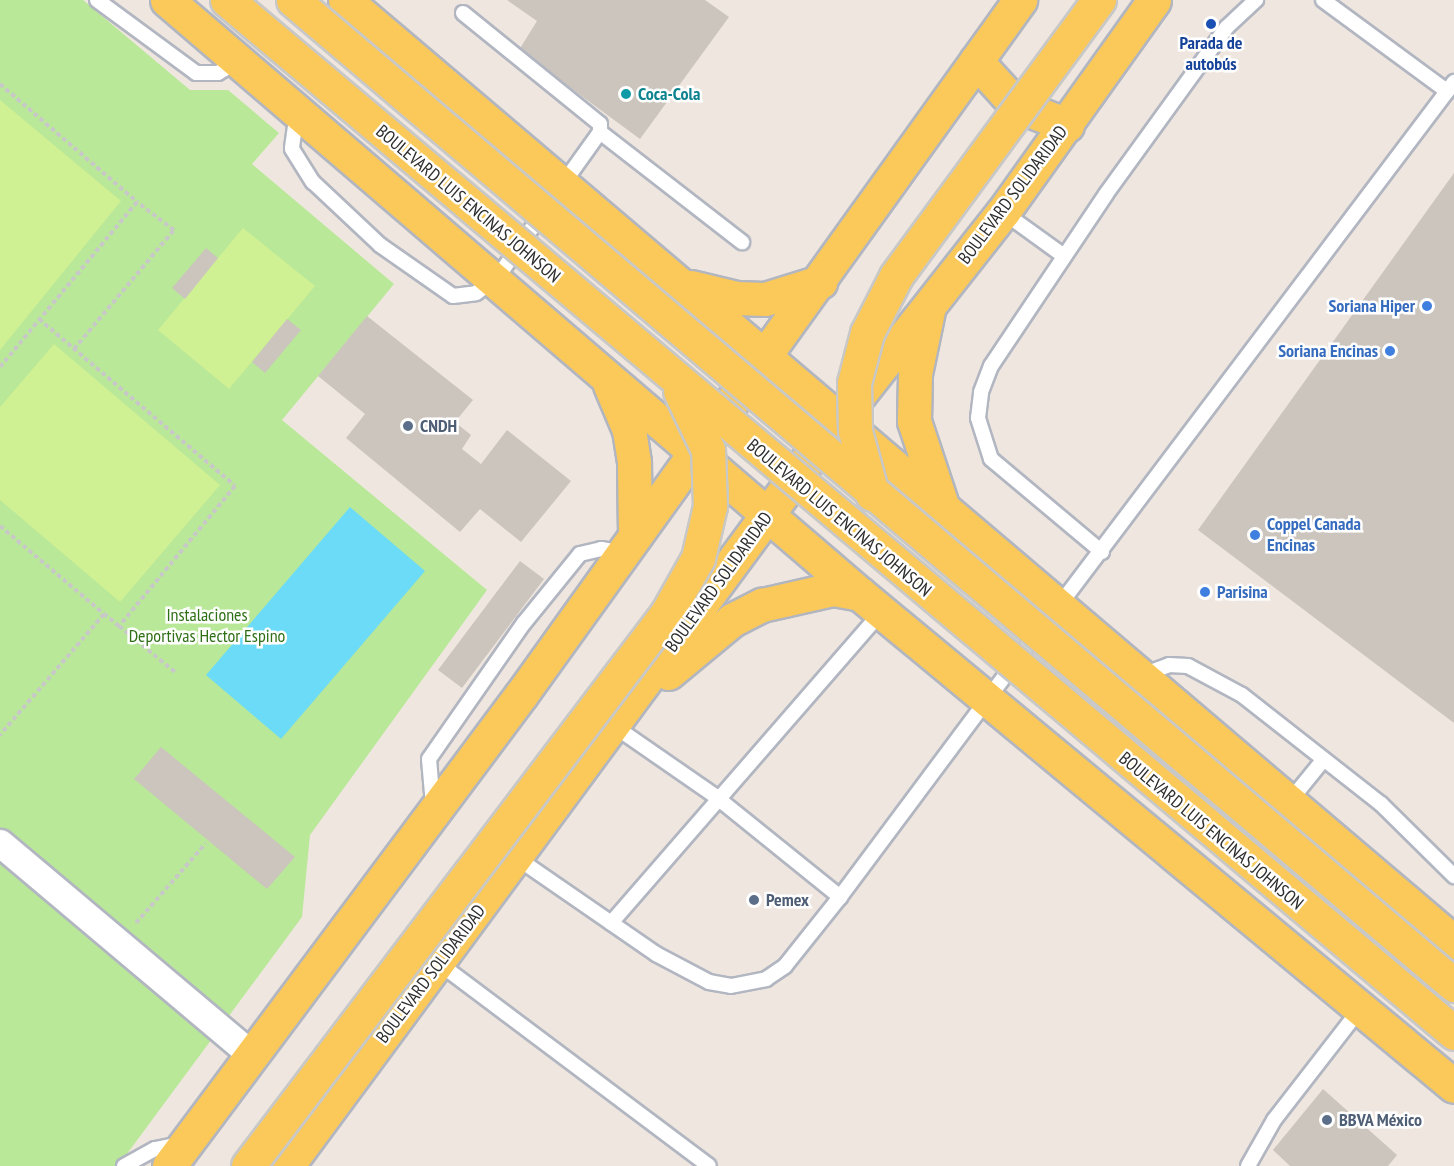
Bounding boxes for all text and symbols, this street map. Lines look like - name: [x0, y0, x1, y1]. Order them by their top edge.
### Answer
- marker: Parada de autobús: [1204, 17, 1218, 31]
- place label: Parada de autobús: [1179, 33, 1243, 76]
- place label: Coca-Cola: [638, 83, 700, 105]
- marker: Coca-Cola: [619, 87, 633, 101]
- street label: BOULEVARD LUIS ENCINAS JOHNSON: [371, 121, 565, 287]
- street label: BOULEVARD SOLIDARIDAD: [954, 122, 1072, 268]
- place label: Soriana Hiper: [1328, 295, 1415, 317]
- marker: Soriana Hiper: [1420, 299, 1434, 313]
- place label: Soriana Encinas: [1278, 340, 1378, 362]
- marker: Soriana Encinas: [1383, 344, 1397, 358]
- place label: CNDH: [420, 415, 457, 437]
- marker: CNDH: [401, 419, 415, 433]
- street label: BOULEVARD LUIS ENCINAS JOHNSON: [742, 435, 936, 601]
- street label: BOULEVARD SOLIDARIDAD: [661, 508, 777, 656]
- place label: Coppel Canada Encinas: [1267, 514, 1361, 556]
- marker: Coppel Canada Encinas: [1248, 528, 1262, 542]
- place label: Parisina: [1217, 581, 1268, 603]
- marker: Parisina: [1198, 585, 1212, 599]
- park label: Instalaciones Deportivas Hector Espino: [129, 605, 285, 648]
- street label: BOULEVARD LUIS ENCINAS JOHNSON: [1114, 748, 1308, 914]
- place label: Pemex: [766, 889, 809, 911]
- marker: Pemex: [747, 893, 761, 907]
- street label: BOULEVARD SOLIDARIDAD: [372, 901, 490, 1047]
- place label: BBVA México: [1339, 1109, 1423, 1131]
- marker: BBVA México: [1320, 1113, 1334, 1127]

